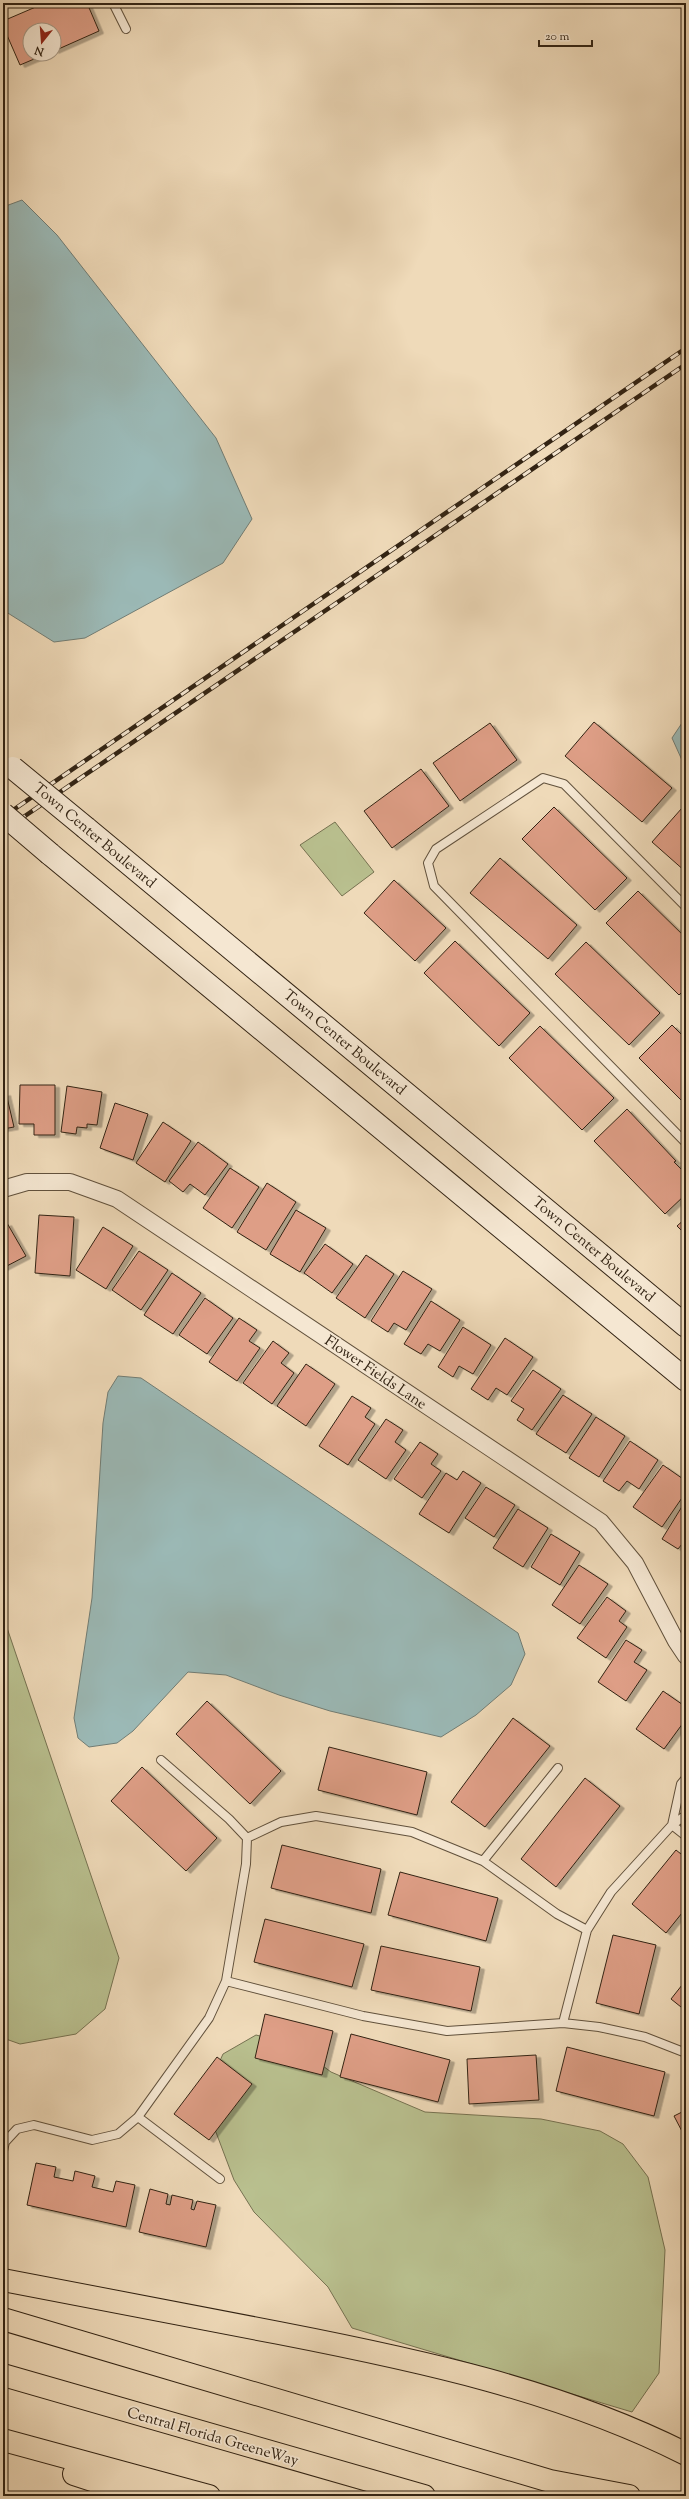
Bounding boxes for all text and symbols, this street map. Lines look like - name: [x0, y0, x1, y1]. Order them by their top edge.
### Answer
- north arrow: [22, 22, 62, 62]
- scale bar: [539, 22, 592, 48]
- text: 20 m: [545, 28, 570, 46]
- text: N: [33, 42, 47, 60]
- street label: Town Center Boulevard: [28, 779, 160, 894]
- street label: Town Center Boulevard: [278, 986, 410, 1101]
- street label: Town Center Boulevard: [527, 1193, 659, 1308]
- street label: Flower Fields Lane: [320, 1331, 430, 1415]
- street label: Central Florida GreeneWay: [124, 2403, 301, 2472]

